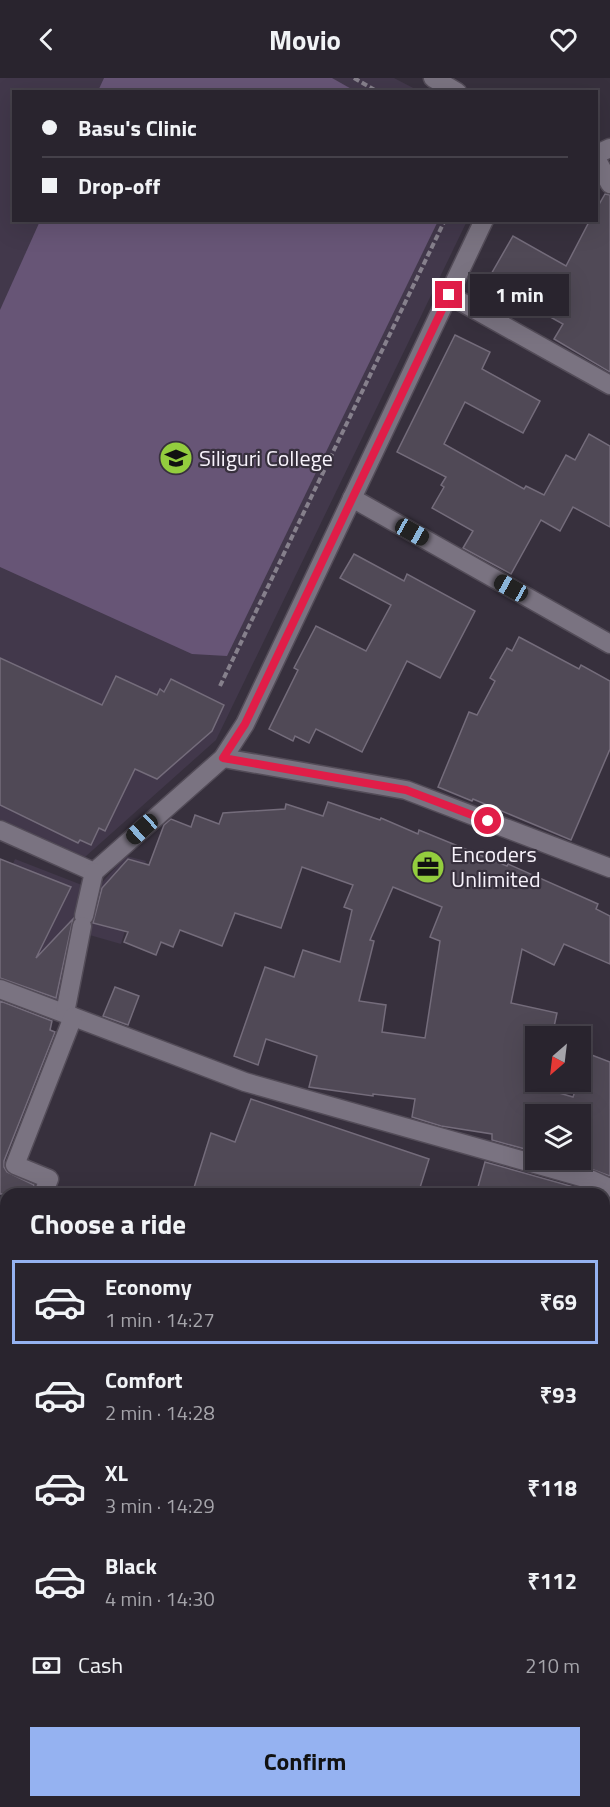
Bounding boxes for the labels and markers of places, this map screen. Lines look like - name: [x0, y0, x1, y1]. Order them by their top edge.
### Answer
- school or university icon: Siliguri College: [158, 440, 194, 476]
- place label: Siliguri College: [199, 441, 333, 475]
- place label: Encoders Unlimited: [451, 837, 541, 896]
- office icon: Encoders Unlimited: [410, 849, 446, 885]

